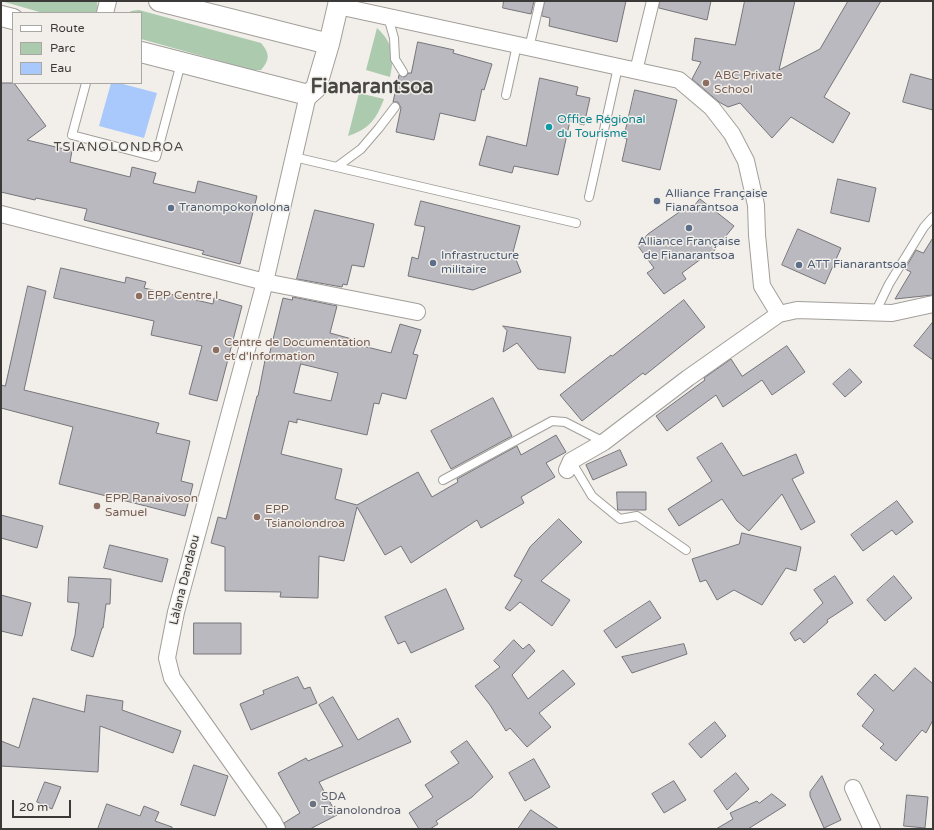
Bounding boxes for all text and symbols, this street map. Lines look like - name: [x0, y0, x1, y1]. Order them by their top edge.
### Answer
- legend: [12, 12, 142, 84]
- text: Route: [50, 21, 84, 35]
- text: Parc: [50, 41, 75, 55]
- text: Eau: [50, 61, 72, 75]
- place label: ABC Private School: [714, 69, 782, 97]
- district label: Fianarantsoa: [310, 76, 434, 100]
- marker: ABC Private School: [701, 78, 711, 88]
- place label: Office Régional du Tourisme: [557, 113, 646, 141]
- marker: Office Régional du Tourisme: [544, 122, 554, 132]
- district label: TSIANOLONDROA: [54, 140, 184, 156]
- place label: Alliance Française Fianarantsoa: [665, 187, 767, 215]
- marker: Alliance Française Fianarantsoa: [652, 196, 662, 206]
- place label: Tranompokonolona: [179, 201, 290, 215]
- marker: Tranompokonolona: [166, 203, 176, 213]
- marker: Alliance Française de Fianarantsoa: [684, 223, 694, 233]
- place label: Alliance Française de Fianarantsoa: [638, 235, 740, 263]
- place label: Infrastructure militaire: [441, 249, 519, 277]
- marker: Infrastructure militaire: [428, 258, 438, 268]
- place label: ATT Fianarantsoa: [807, 258, 907, 272]
- marker: ATT Fianarantsoa: [794, 260, 804, 270]
- place label: EPP Centre I: [147, 289, 218, 303]
- marker: EPP Centre I: [134, 291, 144, 301]
- place label: Centre de Documentation et d'Information: [224, 336, 371, 364]
- marker: Centre de Documentation et d'Information: [211, 345, 221, 355]
- place label: EPP Ranaivoson Samuel: [105, 492, 198, 520]
- marker: EPP Ranaivoson Samuel: [92, 501, 102, 511]
- place label: EPP Tsianolondroa: [265, 503, 345, 531]
- marker: EPP Tsianolondroa: [252, 512, 262, 522]
- street label: Làlana Dandaou: [167, 533, 203, 627]
- place label: SDA Tsianolondroa: [321, 790, 401, 818]
- scale bar: [14, 792, 73, 818]
- marker: SDA Tsianolondroa: [308, 799, 318, 809]
- text: 20 m: [19, 800, 48, 814]

